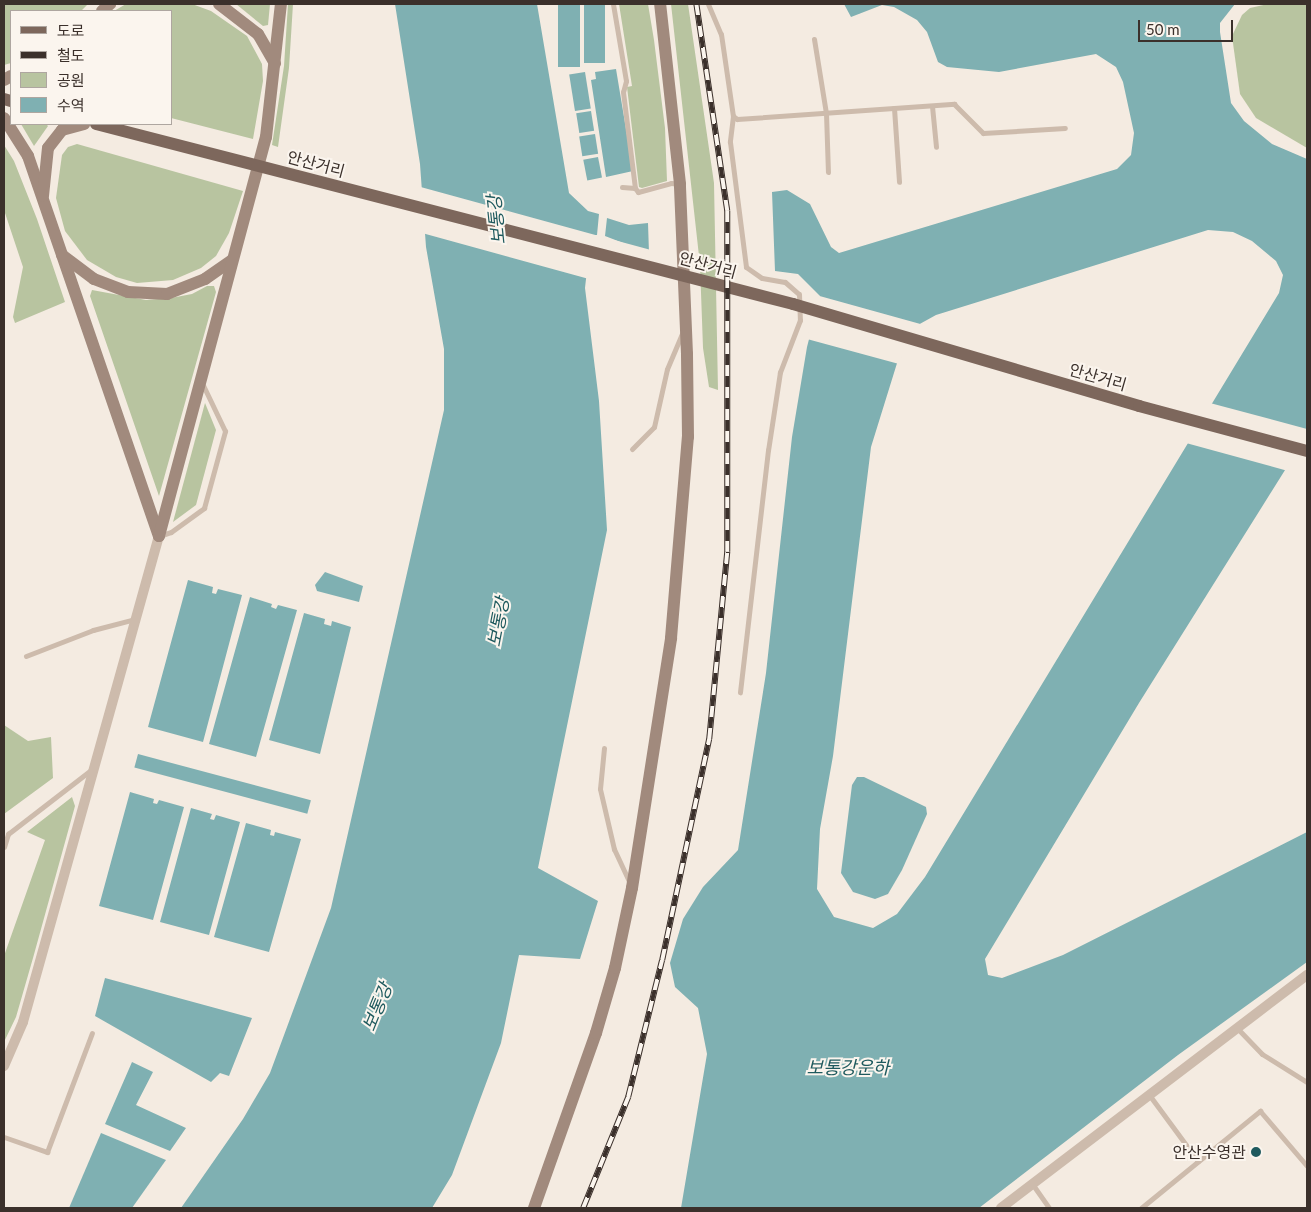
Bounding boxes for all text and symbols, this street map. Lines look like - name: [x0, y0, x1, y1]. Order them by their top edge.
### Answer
- legend: [10, 10, 172, 125]
- scale bar: [1141, 10, 1236, 42]
- text: 50 m: [1146, 20, 1180, 38]
- text: 도로: [57, 21, 85, 39]
- text: 철도: [57, 46, 85, 64]
- text: 공원: [57, 71, 85, 89]
- text: 수역: [57, 96, 85, 114]
- street label: 안산거리: [285, 147, 347, 181]
- water label: 보통강: [483, 194, 509, 246]
- street label: 안산거리: [677, 248, 739, 282]
- street label: 안산거리: [1067, 360, 1129, 394]
- water label: 보통강: [483, 596, 513, 648]
- water label: 보통강: [358, 980, 396, 1034]
- water label: 보통강운하: [807, 1056, 889, 1078]
- place label: 안산수영관: [1172, 1142, 1246, 1162]
- marker: 안산수영관: [1250, 1146, 1262, 1158]

